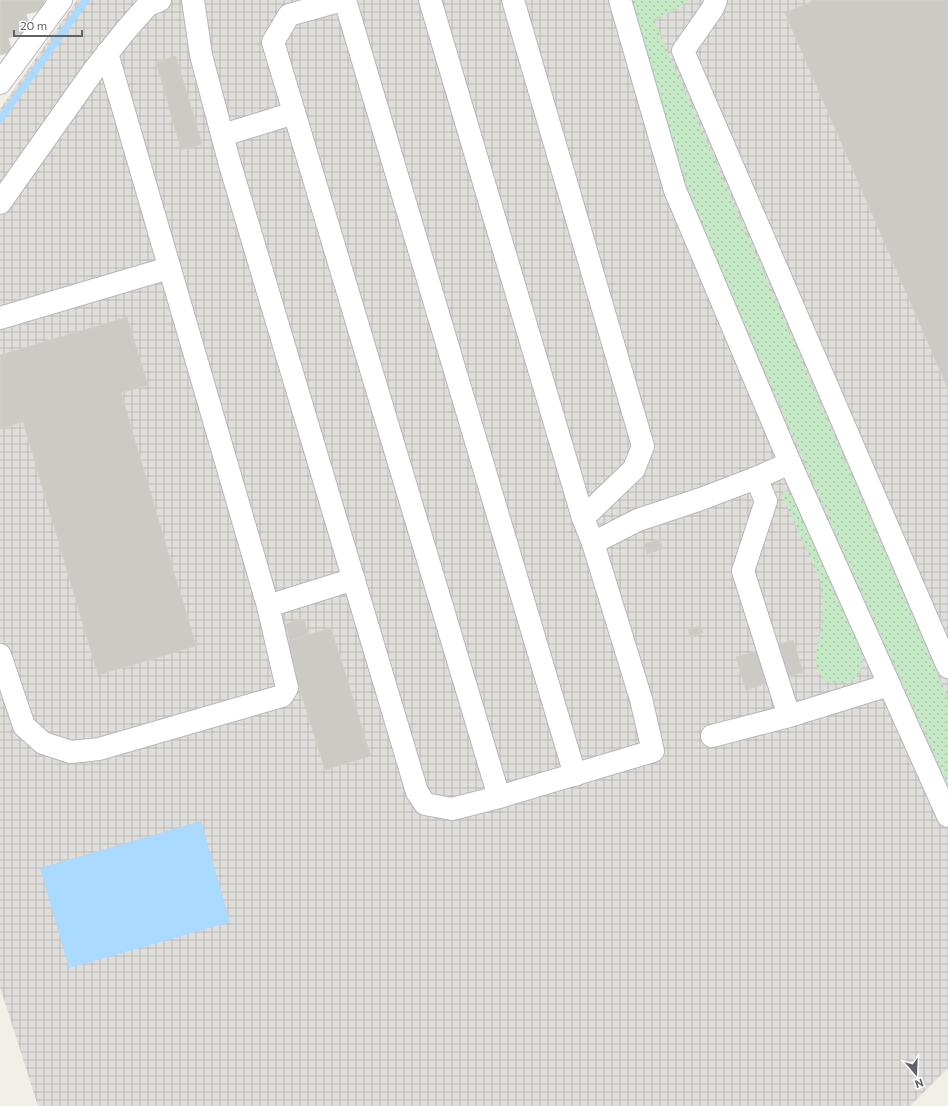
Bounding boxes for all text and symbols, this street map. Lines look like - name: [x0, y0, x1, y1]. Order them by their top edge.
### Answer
- scale bar: [14, 12, 82, 38]
- text: 20 m: [20, 18, 47, 32]
- north arrow: [896, 1054, 936, 1094]
- text: N: [913, 1076, 925, 1091]

